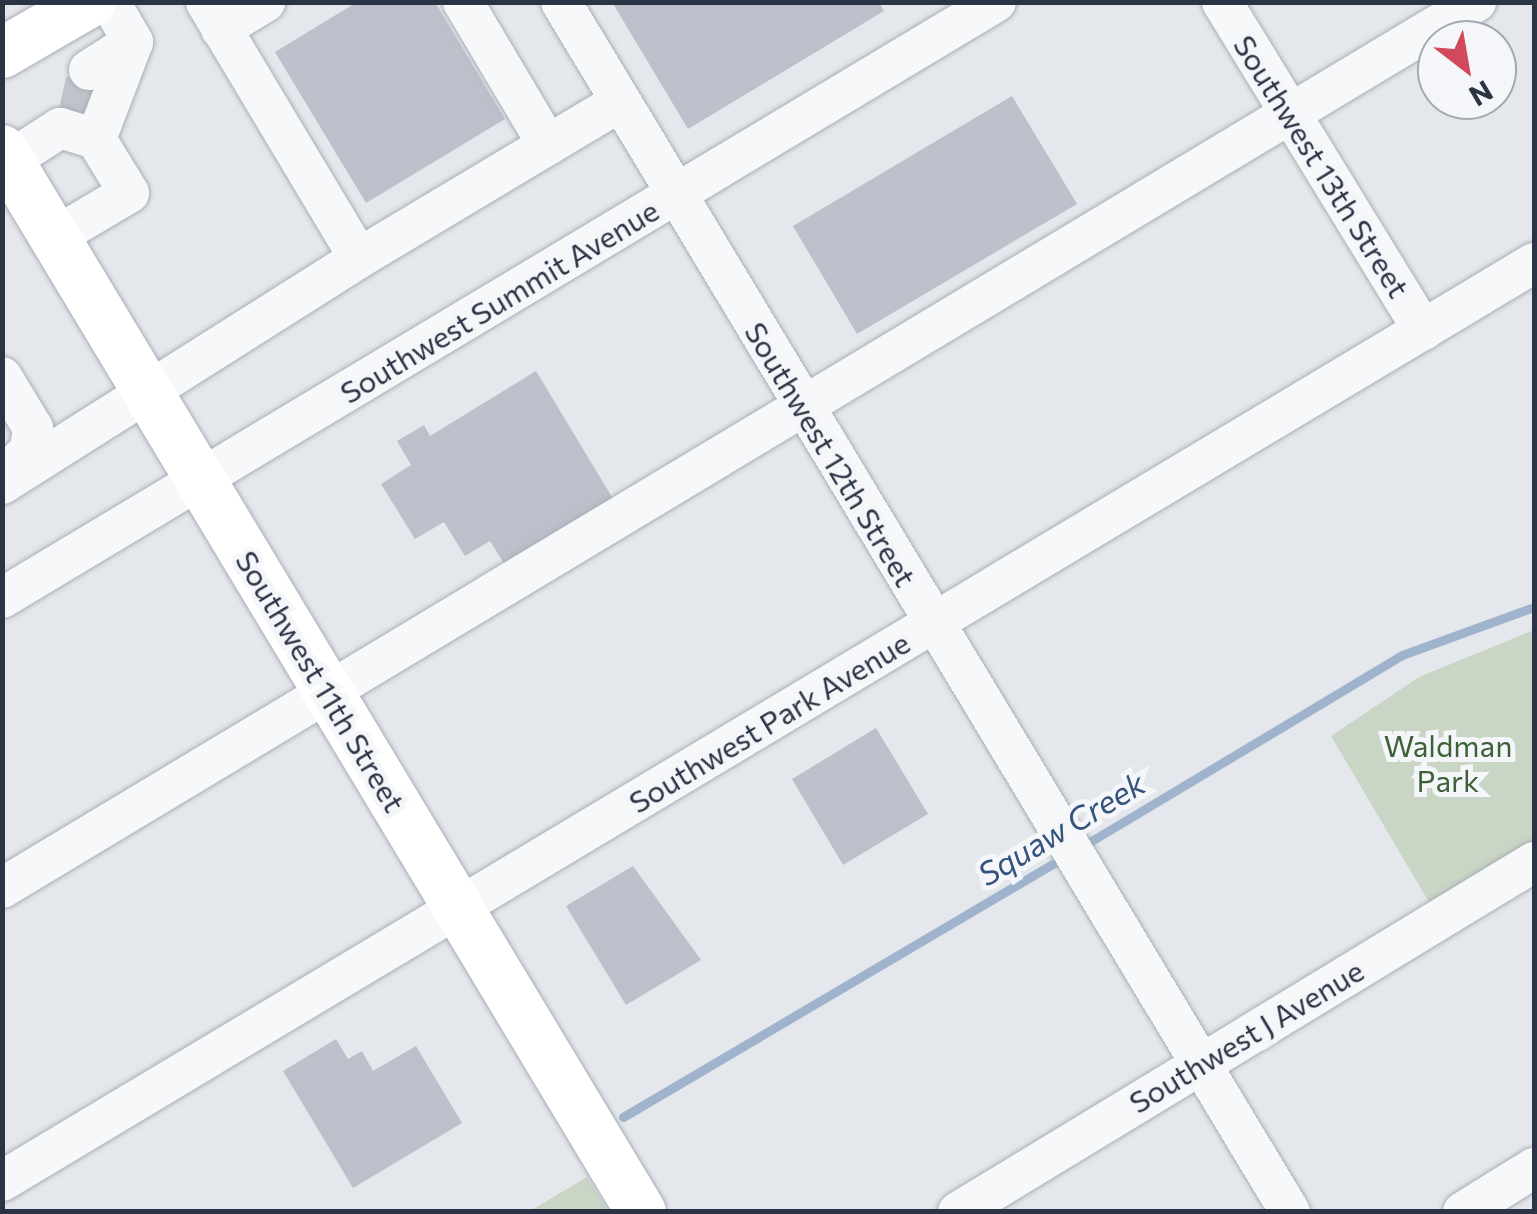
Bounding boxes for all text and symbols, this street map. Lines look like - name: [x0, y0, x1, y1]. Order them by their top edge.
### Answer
- north arrow: [1417, 20, 1517, 120]
- street label: Southwest 13th Street: [1227, 28, 1417, 304]
- text: N: [1464, 74, 1499, 114]
- street label: Southwest Summit Avenue: [333, 192, 665, 410]
- street label: Southwest 12th Street: [738, 315, 924, 593]
- street label: Southwest 11th Street: [229, 544, 413, 818]
- street label: Southwest Park Avenue: [622, 624, 916, 820]
- park label: Waldman Park: [1384, 727, 1512, 798]
- water label: Squaw Creek: [970, 763, 1152, 893]
- street label: Southwest J Avenue: [1122, 952, 1370, 1120]

